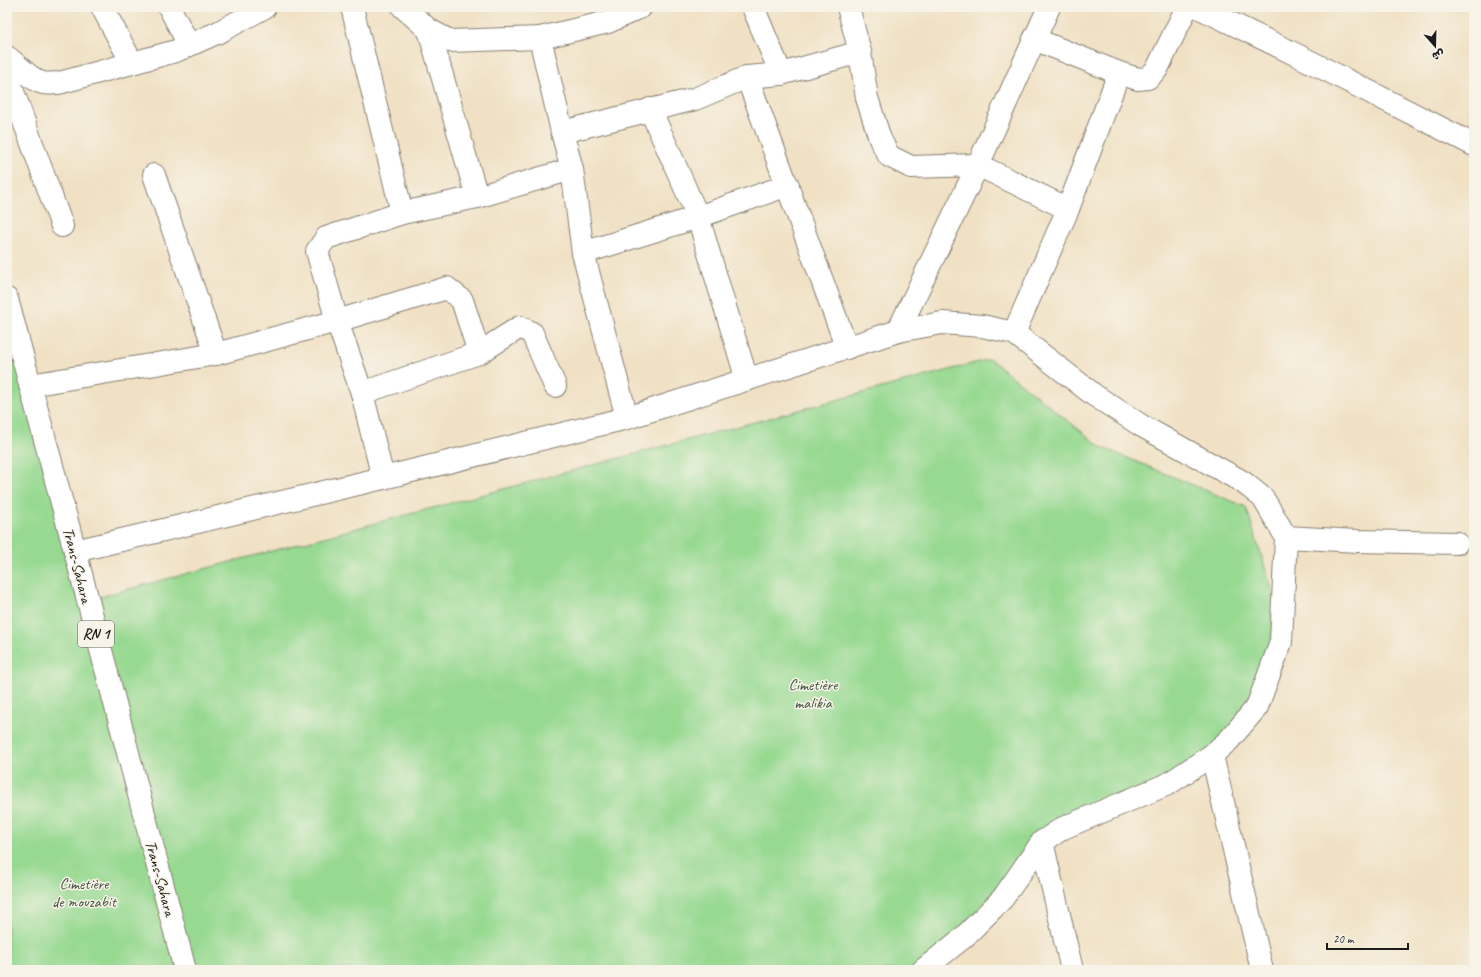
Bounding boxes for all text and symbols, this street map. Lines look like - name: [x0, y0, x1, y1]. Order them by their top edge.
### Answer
- north arrow: [1415, 26, 1455, 66]
- text: ش: [1430, 47, 1447, 64]
- street label: Trans-Sahara: [58, 525, 96, 607]
- road number: RN 1: [78, 621, 114, 647]
- park label: Cimetière malikia: [788, 675, 839, 713]
- street label: Trans-Sahara: [140, 838, 180, 920]
- park label: Cimetière de mouzabit: [52, 874, 118, 912]
- scale bar: [1327, 925, 1408, 951]
- text: 20 m: [1333, 931, 1355, 947]

